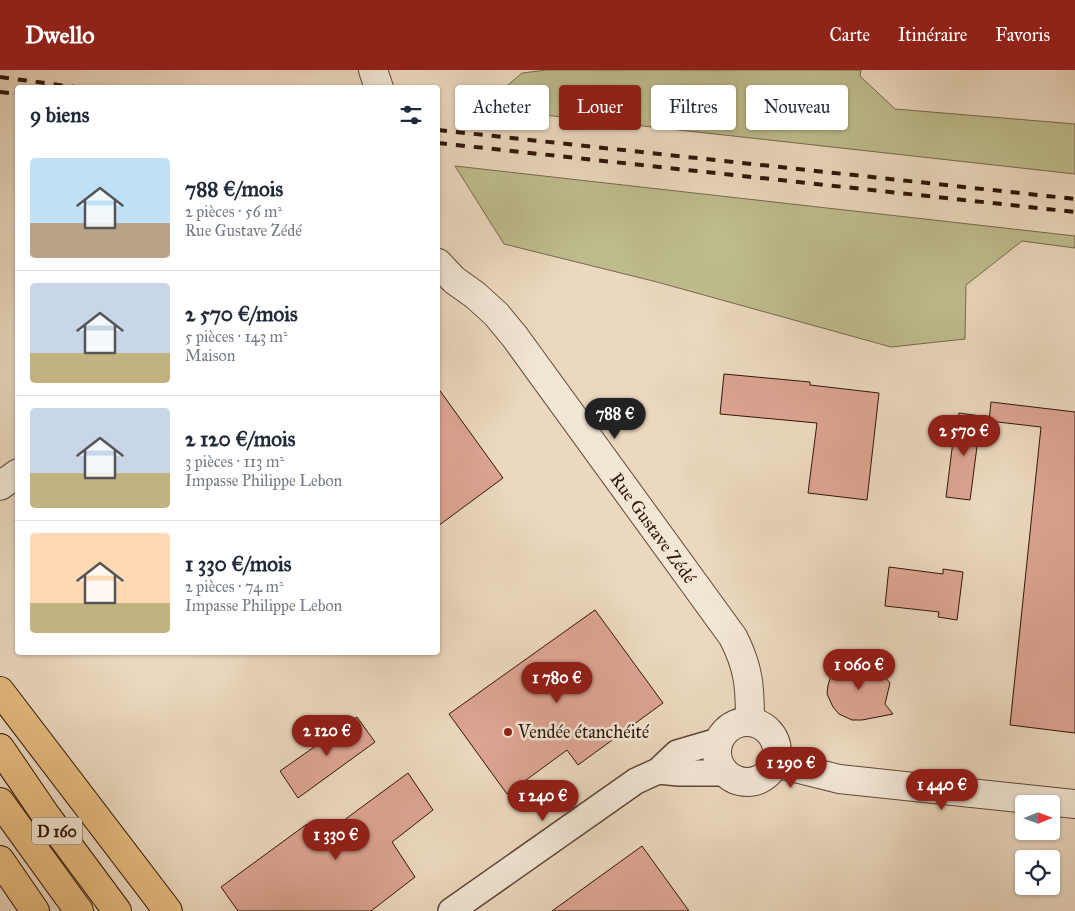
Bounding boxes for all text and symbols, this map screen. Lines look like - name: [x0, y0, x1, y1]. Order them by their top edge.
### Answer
- text: Dwello: [25, 20, 95, 50]
- text: Carte: [830, 24, 870, 46]
- text: Itinéraire: [898, 24, 967, 46]
- text: Favoris: [995, 24, 1050, 46]
- chip: Acheter: [455, 85, 549, 130]
- chip: Louer: [559, 85, 641, 130]
- chip: Filtres: [651, 85, 736, 130]
- chip: Nouveau: [746, 85, 848, 130]
- icon: filters: [397, 101, 425, 129]
- text: 9 biens: [30, 102, 89, 128]
- text: 788 €/mois: [185, 176, 283, 202]
- icon: home: [70, 178, 130, 238]
- text: 2 pièces · 56 m²: [185, 202, 282, 221]
- text: Rue Gustave Zédé: [185, 221, 302, 240]
- text: 2 570 €/mois: [185, 301, 298, 327]
- icon: home: [70, 303, 130, 363]
- text: 5 pièces · 143 m²: [185, 327, 288, 346]
- text: Maison: [185, 346, 235, 365]
- pin: 788 €: [580, 398, 650, 440]
- text: 788 €: [596, 404, 634, 423]
- pin: 2 570 €: [918, 414, 1010, 457]
- text: 2 570 €: [939, 421, 989, 440]
- text: 2 120 €/mois: [185, 426, 295, 452]
- icon: home: [70, 428, 130, 488]
- text: 3 pièces · 113 m²: [185, 452, 284, 471]
- street label: Rue Gustave Zédé: [605, 468, 701, 588]
- text: Impasse Philippe Lebon: [185, 471, 342, 490]
- text: 1 330 €/mois: [185, 551, 292, 577]
- icon: home: [70, 553, 130, 613]
- text: 2 pièces · 74 m²: [185, 577, 284, 596]
- text: Impasse Philippe Lebon: [185, 596, 342, 615]
- pin: 1 060 €: [813, 648, 905, 691]
- text: 1 060 €: [834, 655, 884, 674]
- pin: 1 780 €: [511, 662, 603, 704]
- text: 1 780 €: [532, 668, 582, 687]
- pin: 2 120 €: [281, 714, 373, 757]
- text: 2 120 €: [303, 721, 351, 740]
- place label: Vendée étanchéité: [517, 721, 650, 743]
- marker: Vendée étanchéité: [502, 726, 514, 738]
- pin: 1 290 €: [745, 746, 837, 789]
- text: 1 290 €: [767, 753, 815, 772]
- pin: 1 440 €: [896, 768, 988, 811]
- text: 1 440 €: [917, 775, 967, 794]
- pin: 1 240 €: [497, 780, 589, 822]
- text: 1 240 €: [518, 786, 568, 805]
- north arrow: [1015, 795, 1060, 840]
- map controls: [1015, 795, 1060, 895]
- road number: D 160: [32, 818, 82, 844]
- pin: 1 330 €: [290, 818, 382, 861]
- text: 1 330 €: [313, 825, 359, 844]
- button: locate: [1015, 850, 1060, 895]

